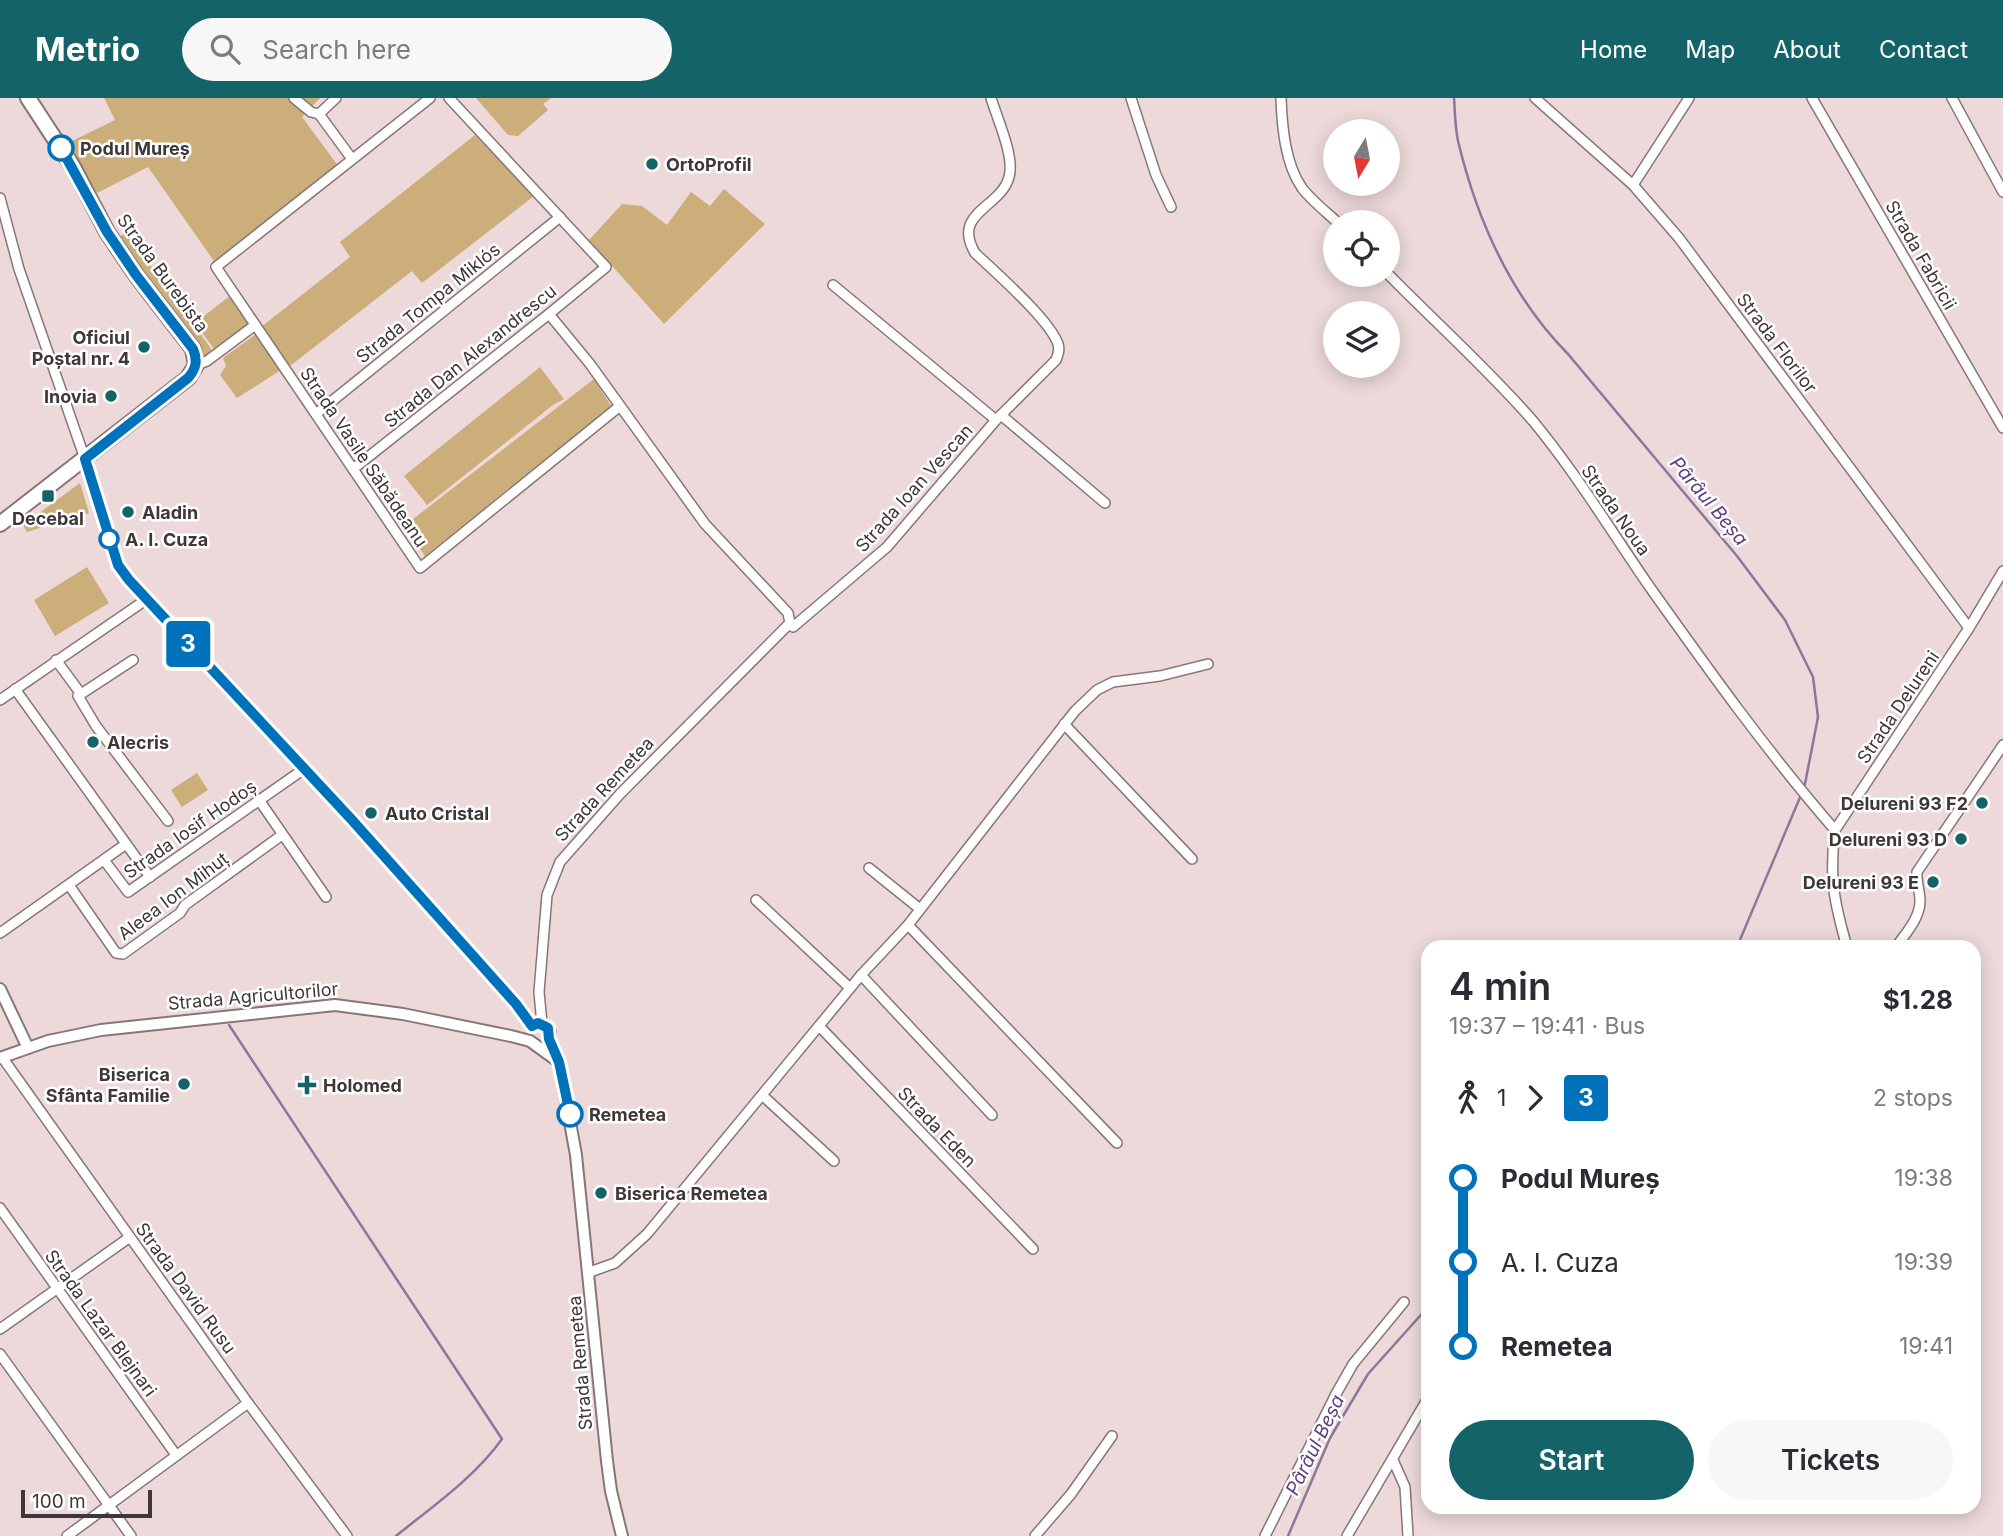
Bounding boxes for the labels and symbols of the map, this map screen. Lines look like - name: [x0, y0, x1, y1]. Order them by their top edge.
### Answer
- north arrow: [1323, 119, 1400, 196]
- marker: Podul Mureș: [48, 135, 74, 161]
- place label: Podul Mureș: [80, 138, 190, 159]
- place label: OrtoProfil: [666, 154, 752, 175]
- marker: OrtoProfil: [644, 156, 660, 172]
- street label: Strada Fabricii: [1881, 197, 1961, 313]
- street label: Strada Burebista: [113, 210, 213, 336]
- street label: Strada Tompa Miklós: [352, 239, 504, 367]
- street label: Strada Dan Alexandrescu: [380, 280, 560, 432]
- street label: Strada Florilor: [1733, 289, 1822, 397]
- place label: Oficiul Poștal nr. 4: [32, 327, 130, 369]
- marker: Oficiul Poștal nr. 4: [136, 339, 152, 355]
- street label: Strada Vasile Săbădeanu: [296, 363, 432, 551]
- place label: Inovia: [44, 386, 97, 407]
- marker: Inovia: [103, 388, 119, 404]
- street label: Strada Ioan Vescan: [851, 420, 977, 556]
- water label: Pârâul Beșa: [1665, 452, 1753, 550]
- street label: Strada Noua: [1577, 461, 1655, 559]
- marker: Decebal: [40, 488, 56, 504]
- place label: Aladin: [142, 502, 198, 523]
- marker: Aladin: [120, 504, 136, 520]
- place label: Decebal: [12, 508, 84, 529]
- marker: A. I. Cuza: [99, 529, 119, 549]
- place label: A. I. Cuza: [125, 529, 208, 550]
- line badge: 3: [165, 621, 211, 667]
- street label: Strada Delureni: [1853, 647, 1943, 767]
- place label: Alecris: [107, 732, 169, 753]
- street label: Strada Remetea: [550, 732, 658, 846]
- marker: Alecris: [85, 734, 101, 750]
- street label: Strada Iosif Hodoș: [120, 775, 261, 884]
- place label: Delureni 93 F2: [1841, 793, 1968, 814]
- marker: Delureni 93 F2: [1974, 795, 1990, 811]
- place label: Auto Cristal: [385, 803, 489, 824]
- marker: Auto Cristal: [363, 805, 379, 821]
- place label: Delureni 93 D: [1829, 829, 1947, 850]
- marker: Delureni 93 D: [1953, 831, 1969, 847]
- street label: Aleea Ion Mihuț: [114, 848, 233, 945]
- place label: Delureni 93 E: [1803, 872, 1919, 893]
- marker: Delureni 93 E: [1925, 874, 1941, 890]
- street label: Strada Agricultorilor: [167, 978, 339, 1014]
- place label: Biserica Sfânta Familie: [46, 1064, 170, 1106]
- marker: Holomed: [297, 1075, 317, 1095]
- place label: Holomed: [323, 1075, 402, 1096]
- marker: Biserica Sfânta Familie: [176, 1076, 192, 1092]
- street label: Strada Eden: [894, 1082, 980, 1172]
- marker: Remetea: [557, 1101, 583, 1127]
- place label: Remetea: [589, 1104, 666, 1125]
- place label: Biserica Remetea: [615, 1183, 768, 1204]
- marker: Biserica Remetea: [593, 1185, 609, 1201]
- street label: Strada David Rusu: [132, 1219, 240, 1357]
- street label: Strada Lazar Blejnari: [41, 1246, 161, 1400]
- street label: Strada Remetea: [564, 1295, 596, 1431]
- water label: Pârâul Beșa: [1281, 1391, 1349, 1499]
- scale bar: [21, 1487, 152, 1519]

